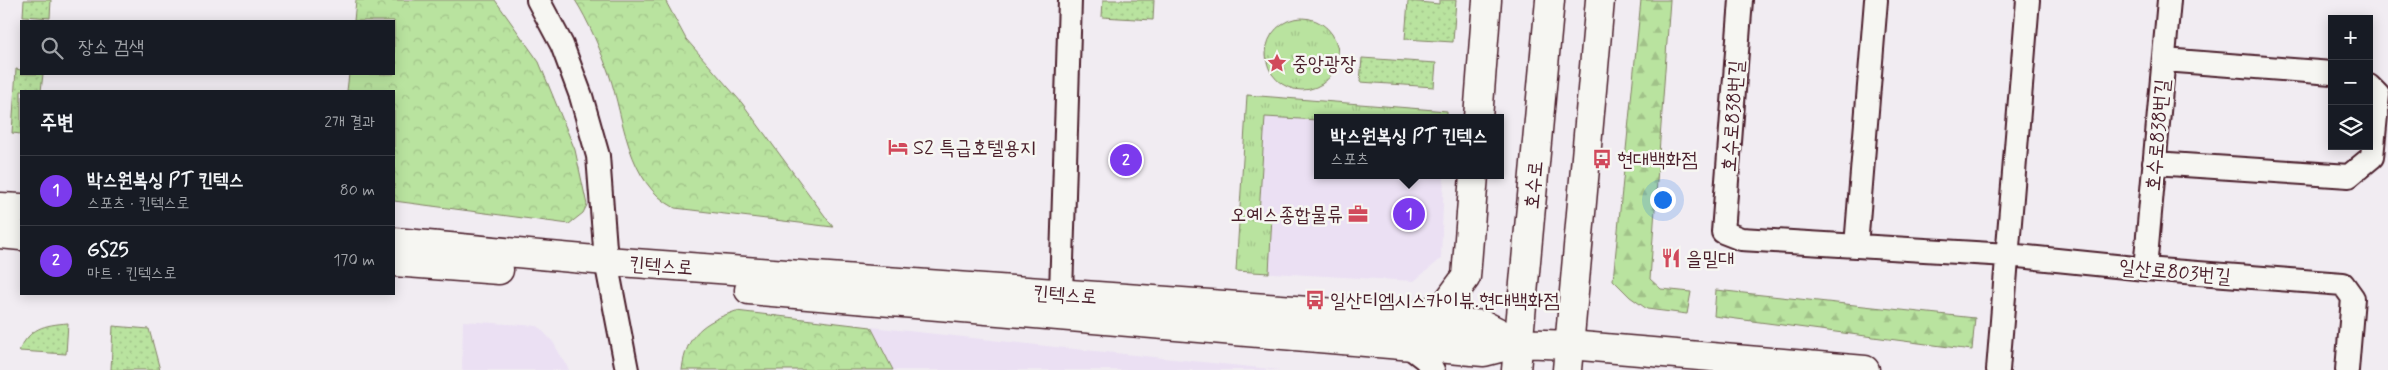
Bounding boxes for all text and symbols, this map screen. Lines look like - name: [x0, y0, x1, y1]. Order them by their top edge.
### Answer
- map controls: [2328, 15, 2373, 150]
- button: +: [2328, 15, 2373, 60]
- search box: [20, 20, 395, 75]
- icon: search: [38, 34, 66, 62]
- text: 장소 검색: [78, 35, 144, 60]
- place label: 중앙광장: [1292, 51, 1356, 78]
- place icon: 중앙광장: [1266, 52, 1288, 74]
- street label: 호수로838번길: [1716, 59, 1751, 173]
- button: −: [2328, 60, 2373, 105]
- street label: 호수로838번길: [2140, 78, 2177, 192]
- button: layers: [2328, 105, 2373, 150]
- text: 주변: [40, 109, 74, 137]
- text: 2개 결과: [324, 112, 375, 133]
- popup: [1314, 114, 1504, 179]
- text: 박스원복싱 PT 킨텍스: [1331, 124, 1487, 149]
- place label: S2 특급호텔용지: [913, 135, 1036, 162]
- hotel icon: S2 특급호텔용지: [887, 136, 909, 158]
- pin: 2: [1110, 141, 1142, 179]
- place label: 현대백화점: [1617, 147, 1697, 174]
- bus stop icon: 현대백화점: [1591, 148, 1613, 170]
- text: 스포츠: [1331, 149, 1369, 170]
- street label: 호수로: [1519, 160, 1550, 210]
- text: 박스원복싱 PT 킨텍스: [87, 168, 244, 193]
- text: 1: [52, 180, 60, 201]
- text: 80 m: [340, 180, 375, 201]
- your location: [1650, 187, 1676, 213]
- text: 스포츠 · 킨텍스로: [87, 193, 189, 214]
- pin: 1: [1393, 195, 1425, 233]
- place label: 오예스종합물류: [1230, 202, 1343, 229]
- office icon: 오예스종합물류: [1347, 203, 1369, 225]
- text: GS25: [87, 238, 129, 263]
- place label: 을밀대: [1686, 246, 1734, 273]
- restaurant icon: 을밀대: [1660, 247, 1682, 269]
- text: 2: [52, 250, 60, 271]
- text: 170 m: [333, 250, 375, 271]
- street label: 킨텍스로: [628, 251, 694, 282]
- street label: 일산로803번길: [2118, 254, 2232, 291]
- text: 마트 · 킨텍스로: [87, 263, 177, 284]
- street label: 킨텍스로: [1032, 280, 1098, 311]
- place label: 일산디엠시스카이뷰.현대백화점: [1330, 288, 1559, 315]
- bus stop icon: 일산디엠시스카이뷰.현대백화점: [1304, 289, 1326, 311]

